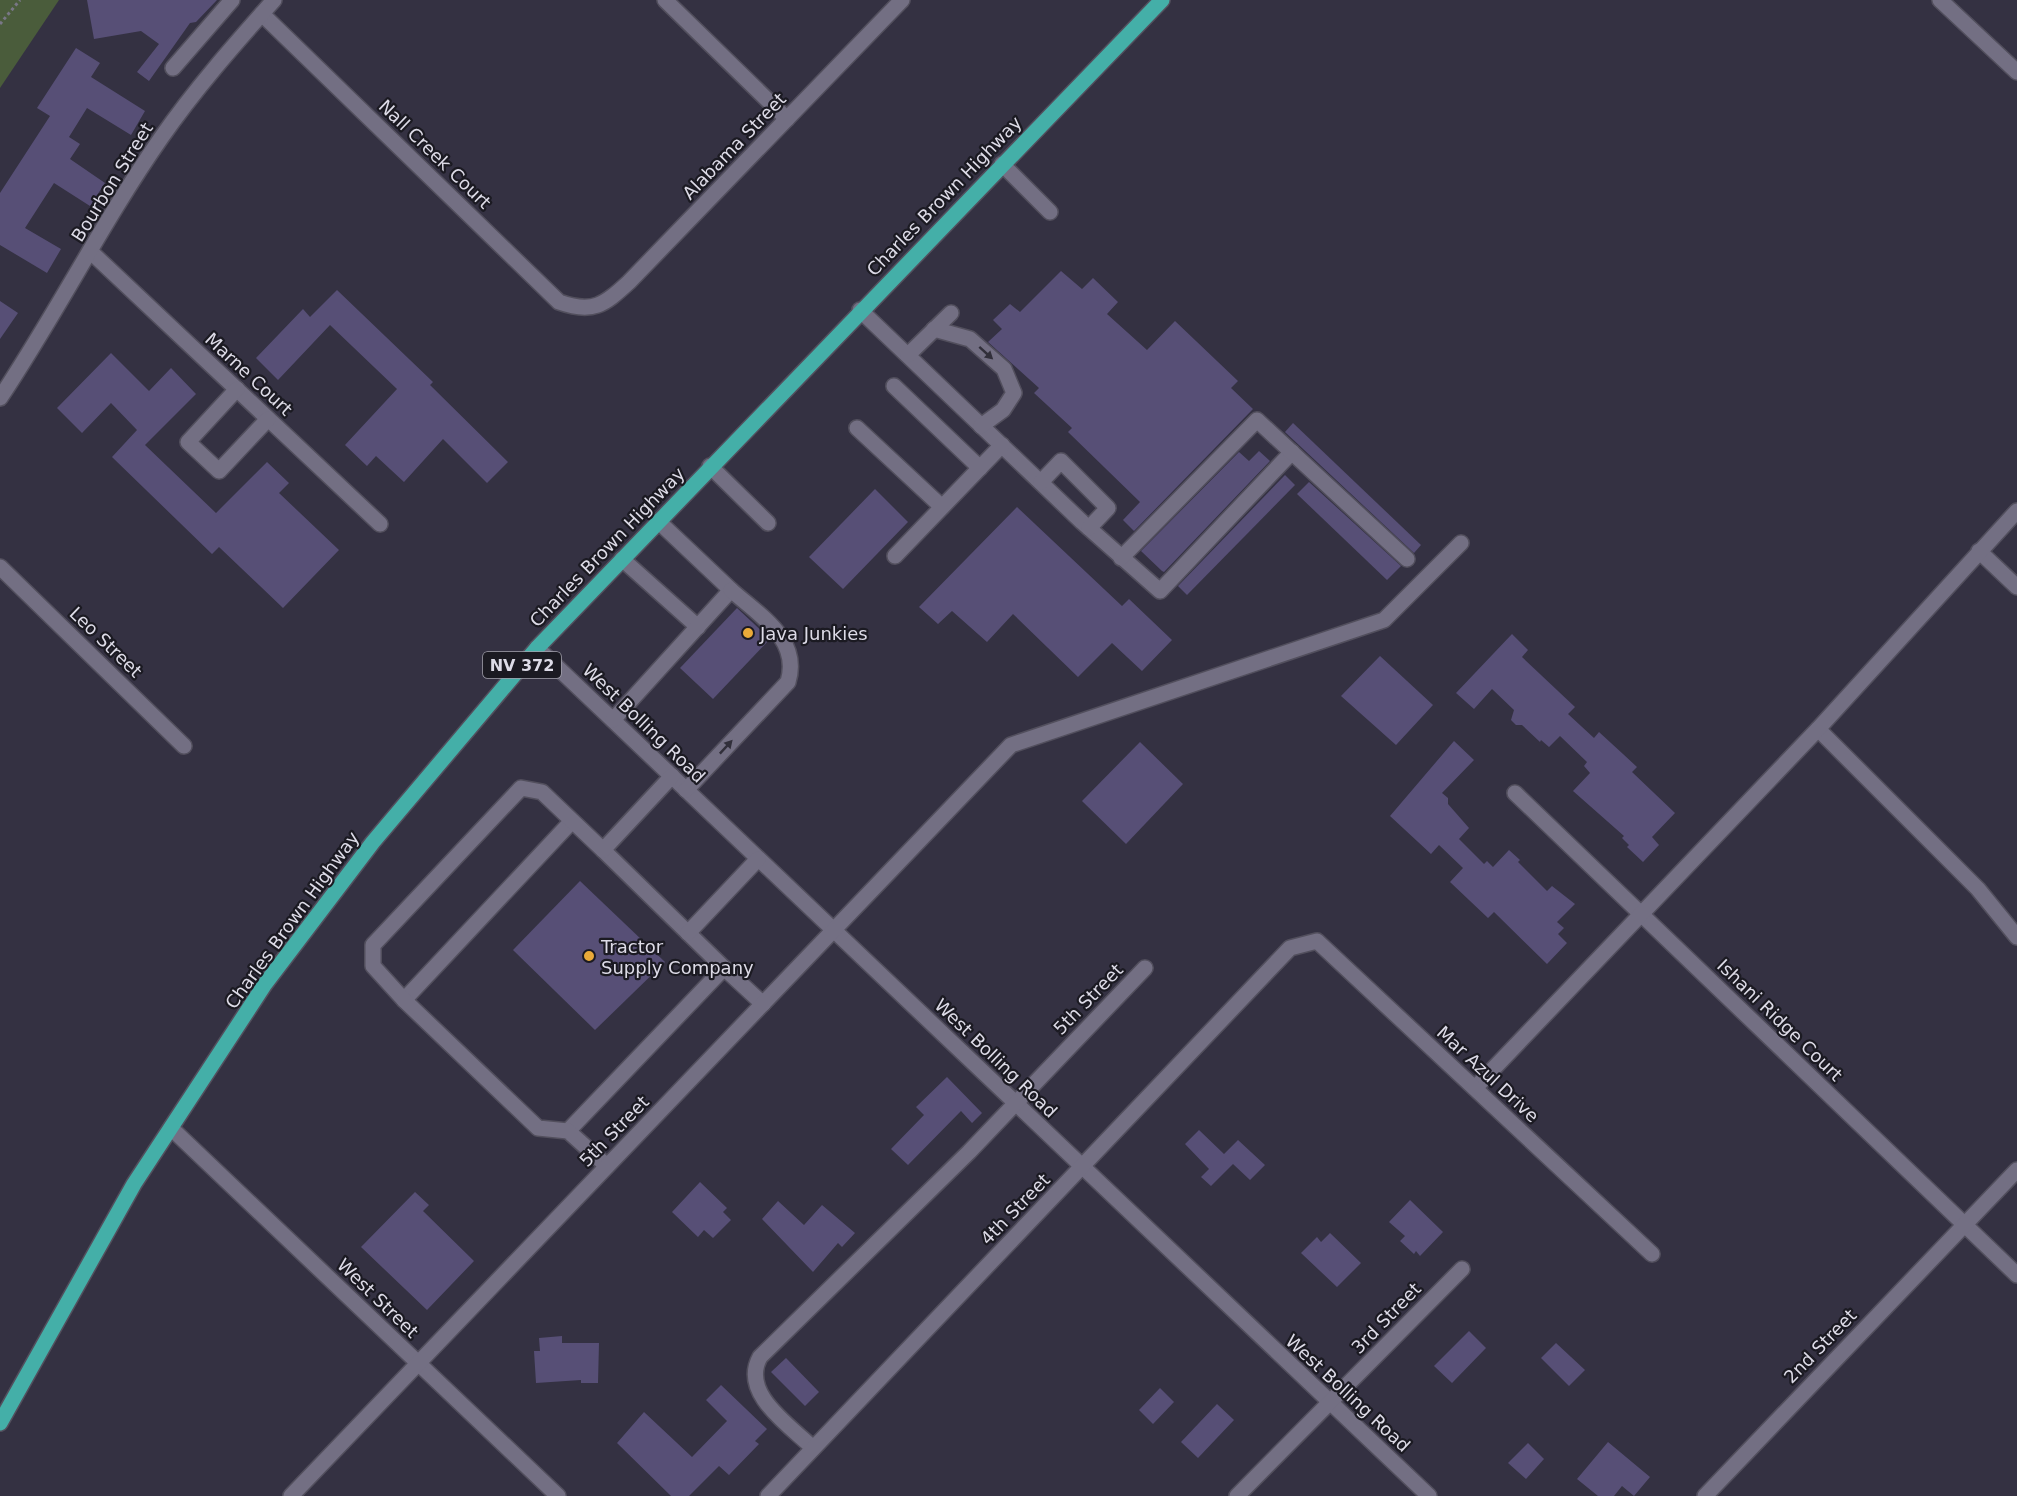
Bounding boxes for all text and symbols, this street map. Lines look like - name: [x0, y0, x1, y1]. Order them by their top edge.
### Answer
- street label: Alabama Street: [678, 88, 790, 204]
- street label: Nall Creek Court: [375, 95, 495, 213]
- street label: Charles Brown Highway: [862, 112, 1026, 280]
- street label: Bourbon Street: [67, 119, 157, 245]
- street label: Marne Court: [201, 328, 297, 420]
- one-way arrow: [978, 346, 993, 359]
- street label: Charles Brown Highway: [525, 463, 689, 631]
- street label: Leo Street: [66, 602, 146, 682]
- place label: Java Junkies: [759, 623, 868, 644]
- marker: Java Junkies: [741, 626, 755, 640]
- road number: NV 372: [483, 652, 561, 678]
- street label: West Bolling Road: [578, 659, 710, 787]
- one-way arrow: [719, 740, 732, 755]
- street label: Charles Brown Highway: [221, 827, 363, 1013]
- place label: Tractor Supply Company: [600, 936, 754, 978]
- marker: Tractor Supply Company: [582, 949, 596, 963]
- street label: Ishani Ridge Court: [1713, 955, 1847, 1085]
- street label: 5th Street: [1049, 959, 1127, 1039]
- street label: West Bolling Road: [930, 994, 1062, 1122]
- street label: Mar Azul Drive: [1433, 1021, 1543, 1127]
- street label: 5th Street: [575, 1091, 653, 1171]
- street label: 4th Street: [976, 1169, 1054, 1249]
- street label: West Street: [333, 1254, 423, 1342]
- street label: 3rd Street: [1347, 1278, 1425, 1358]
- street label: 2nd Street: [1780, 1305, 1860, 1387]
- street label: West Bolling Road: [1282, 1330, 1414, 1456]

